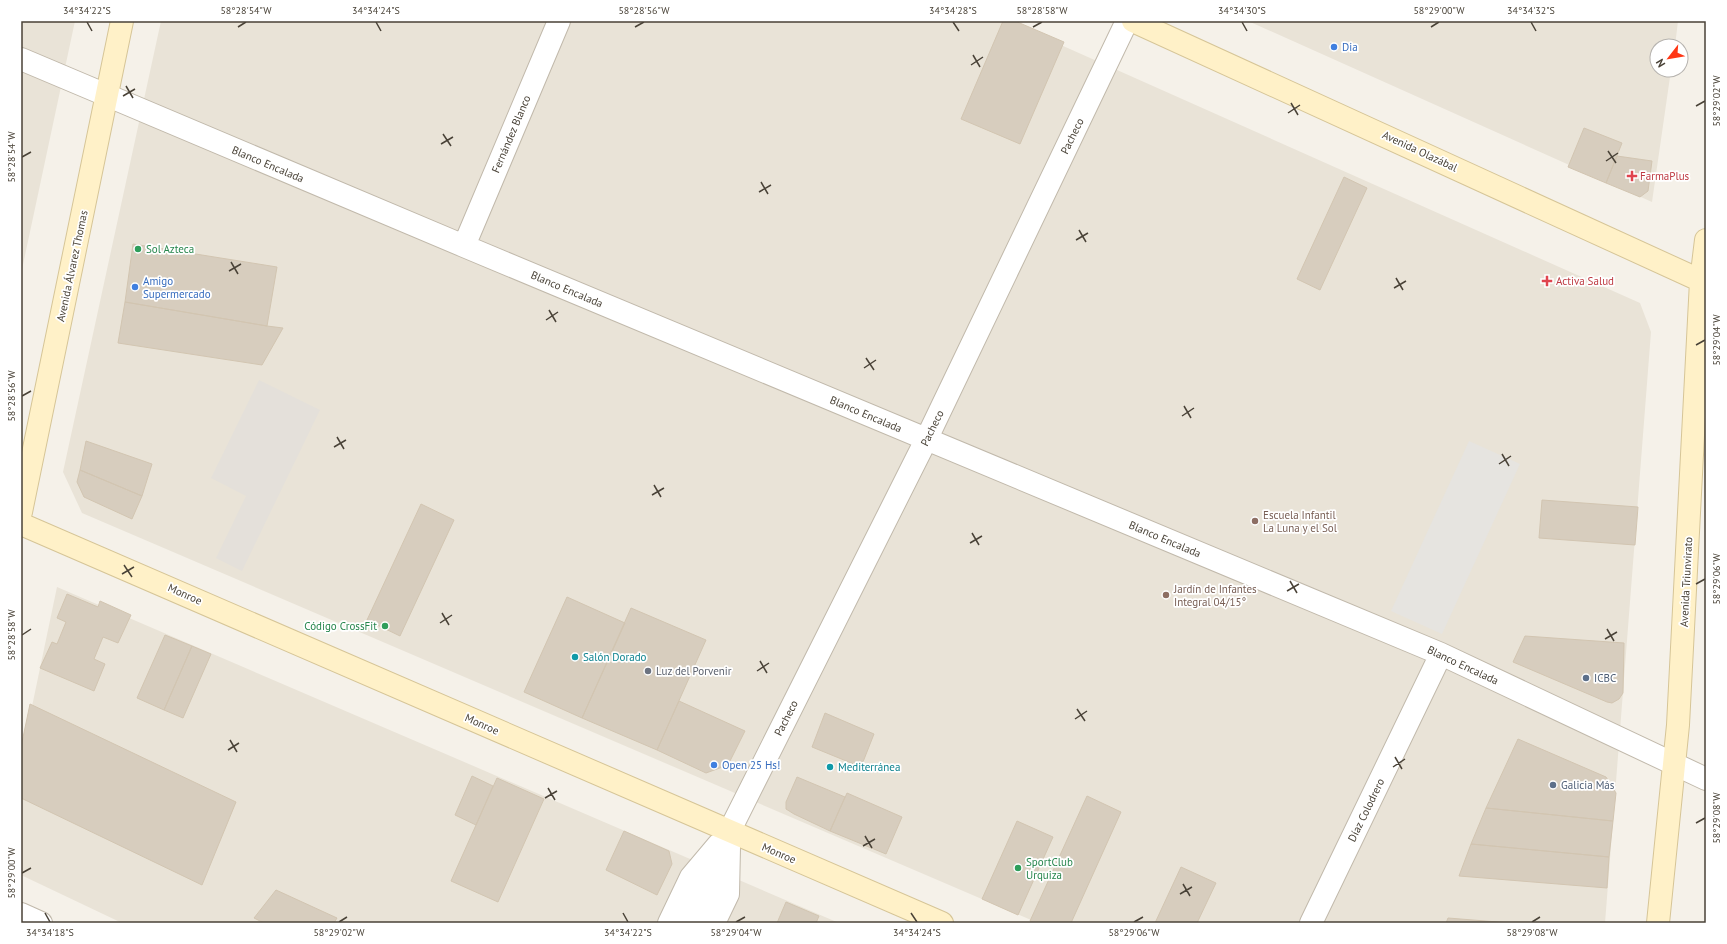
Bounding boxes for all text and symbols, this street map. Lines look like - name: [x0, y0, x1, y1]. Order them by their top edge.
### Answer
- text: 34°34'22"S: [63, 4, 111, 17]
- text: 58°28'54"W: [220, 4, 272, 17]
- text: 34°34'24"S: [352, 4, 400, 17]
- text: 58°28'56"W: [618, 4, 670, 17]
- text: 34°34'28"S: [929, 4, 977, 17]
- text: 58°28'58"W: [1016, 4, 1068, 17]
- text: 34°34'30"S: [1218, 4, 1266, 17]
- text: 58°29'00"W: [1413, 4, 1465, 17]
- text: 34°34'32"S: [1507, 4, 1555, 17]
- north arrow: [1649, 38, 1689, 78]
- place label: Dia: [1342, 40, 1358, 54]
- marker: Dia: [1329, 42, 1339, 52]
- text: N: [1653, 56, 1668, 70]
- text: 58°29'02"W: [1710, 75, 1723, 127]
- street label: Fernández Blanco: [488, 93, 534, 175]
- street label: Pacheco: [1057, 116, 1087, 156]
- street label: Avenida Olazábal: [1380, 127, 1460, 175]
- text: 58°28'54"W: [5, 131, 18, 183]
- street label: Blanco Encalada: [230, 143, 306, 185]
- place label: FarmaPlus: [1640, 169, 1690, 183]
- marker: FarmaPlus: [1627, 171, 1637, 181]
- street label: Avenida Álvarez Thomas: [53, 209, 91, 323]
- place label: Sol Azteca: [146, 242, 194, 256]
- marker: Sol Azteca: [133, 244, 143, 254]
- street label: Blanco Encalada: [529, 268, 605, 310]
- place label: Amigo Supermercado: [143, 274, 211, 301]
- place label: Activa Salud: [1556, 274, 1614, 288]
- marker: Activa Salud: [1541, 275, 1553, 287]
- marker: Amigo Supermercado: [130, 282, 140, 292]
- text: 58°29'04"W: [1710, 314, 1723, 366]
- text: 58°28'56"W: [5, 370, 18, 422]
- street label: Blanco Encalada: [828, 393, 904, 435]
- street label: Pacheco: [917, 408, 947, 448]
- place label: Escuela Infantil La Luna y el Sol: [1263, 508, 1338, 535]
- marker: Escuela Infantil La Luna y el Sol: [1250, 516, 1260, 526]
- street label: Blanco Encalada: [1127, 518, 1203, 560]
- street label: Avenida Triunvirato: [1677, 536, 1695, 627]
- text: 58°29'06"W: [1710, 553, 1723, 605]
- street label: Monroe: [166, 580, 205, 608]
- place label: Jardín de Infantes Integral 04/15°: [1173, 582, 1257, 609]
- marker: Jardín de Infantes Integral 04/15°: [1161, 590, 1171, 600]
- text: 58°28'58"W: [5, 609, 18, 661]
- place label: Código CrossFit: [304, 619, 377, 633]
- marker: Código CrossFit: [380, 621, 390, 631]
- street label: Blanco Encalada: [1425, 642, 1501, 688]
- place label: Salón Dorado: [583, 650, 647, 664]
- marker: Salón Dorado: [570, 652, 580, 662]
- place label: Luz del Porvenir: [656, 664, 732, 678]
- marker: Luz del Porvenir: [643, 666, 653, 676]
- place label: ICBC: [1594, 671, 1616, 685]
- marker: ICBC: [1581, 673, 1591, 683]
- street label: Pacheco: [771, 698, 801, 738]
- street label: Monroe: [463, 710, 502, 738]
- place label: Open 25 Hs!: [722, 758, 780, 772]
- marker: Open 25 Hs!: [709, 760, 719, 770]
- place label: Mediterránea: [838, 760, 900, 774]
- marker: Mediterránea: [825, 762, 835, 772]
- street label: Díaz Colodrero: [1345, 776, 1387, 844]
- place label: Galicia Más: [1561, 778, 1615, 792]
- marker: Galicia Más: [1548, 780, 1558, 790]
- text: 58°29'08"W: [1710, 792, 1723, 844]
- street label: Monroe: [760, 840, 799, 867]
- text: 58°29'00"W: [5, 847, 18, 899]
- place label: SportClub Urquiza: [1026, 855, 1073, 882]
- marker: SportClub Urquiza: [1013, 863, 1023, 873]
- text: 34°34'18"S: [26, 926, 74, 939]
- text: 58°29'02"W: [313, 926, 365, 939]
- text: 34°34'22"S: [604, 926, 652, 939]
- text: 58°29'04"W: [710, 926, 762, 939]
- text: 34°34'24"S: [893, 926, 941, 939]
- text: 58°29'06"W: [1108, 926, 1160, 939]
- text: 58°29'08"W: [1506, 926, 1558, 939]

